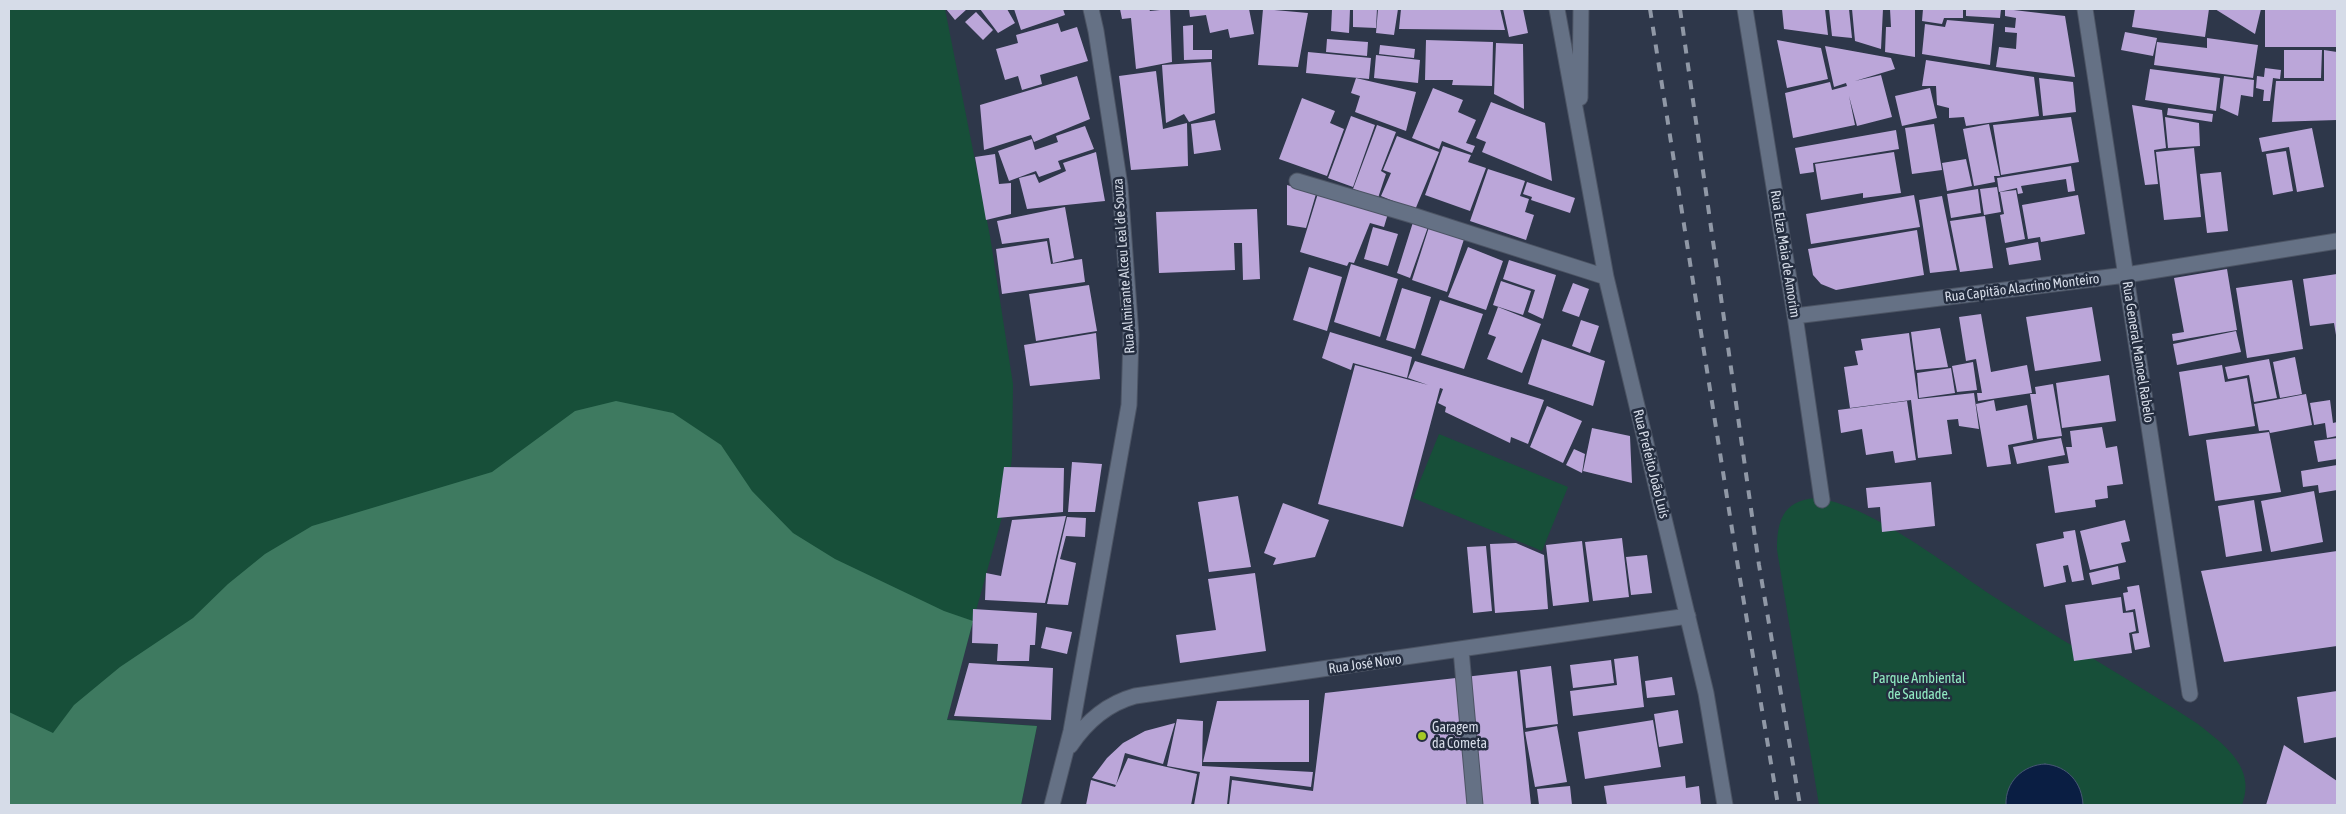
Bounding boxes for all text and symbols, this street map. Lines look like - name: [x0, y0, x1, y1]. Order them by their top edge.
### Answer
- street label: Rua Almirante Alceu Leal de Souza: [1109, 178, 1139, 354]
- street label: Rua Elza Maia de Amorim: [1767, 189, 1803, 319]
- street label: Rua Capitão Alacrino Monteiro: [1944, 270, 2100, 306]
- street label: Rua General Manoel Rabelo: [2119, 280, 2157, 424]
- street label: Rua Prefeito João Luís: [1629, 408, 1673, 520]
- street label: Rua José Novo: [1328, 651, 1402, 677]
- park label: Parque Ambiental de Saudade.: [1872, 671, 1966, 704]
- place label: Garagem da Cometa: [1432, 720, 1487, 752]
- marker: Garagem da Cometa: [1416, 730, 1428, 742]

